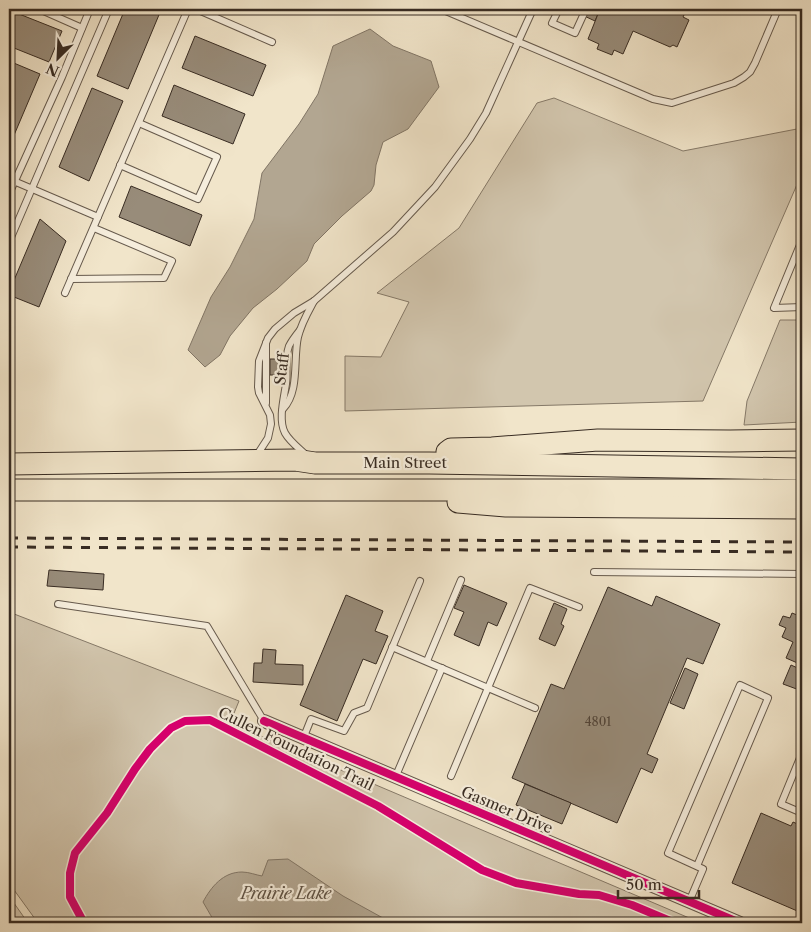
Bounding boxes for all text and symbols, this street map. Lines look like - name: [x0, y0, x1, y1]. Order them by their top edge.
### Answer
- north arrow: [32, 32, 82, 82]
- text: N: [43, 59, 62, 81]
- street label: Staff: [270, 350, 293, 386]
- street label: Main Street: [363, 453, 447, 472]
- street label: Cullen Foundation Trail: [215, 703, 378, 795]
- house number: 4801: [585, 714, 611, 729]
- street label: Gasmer Drive: [458, 782, 556, 837]
- scale bar: [618, 867, 700, 899]
- text: 50 m: [626, 875, 662, 894]
- water label: Prairie Lake: [239, 883, 333, 903]

